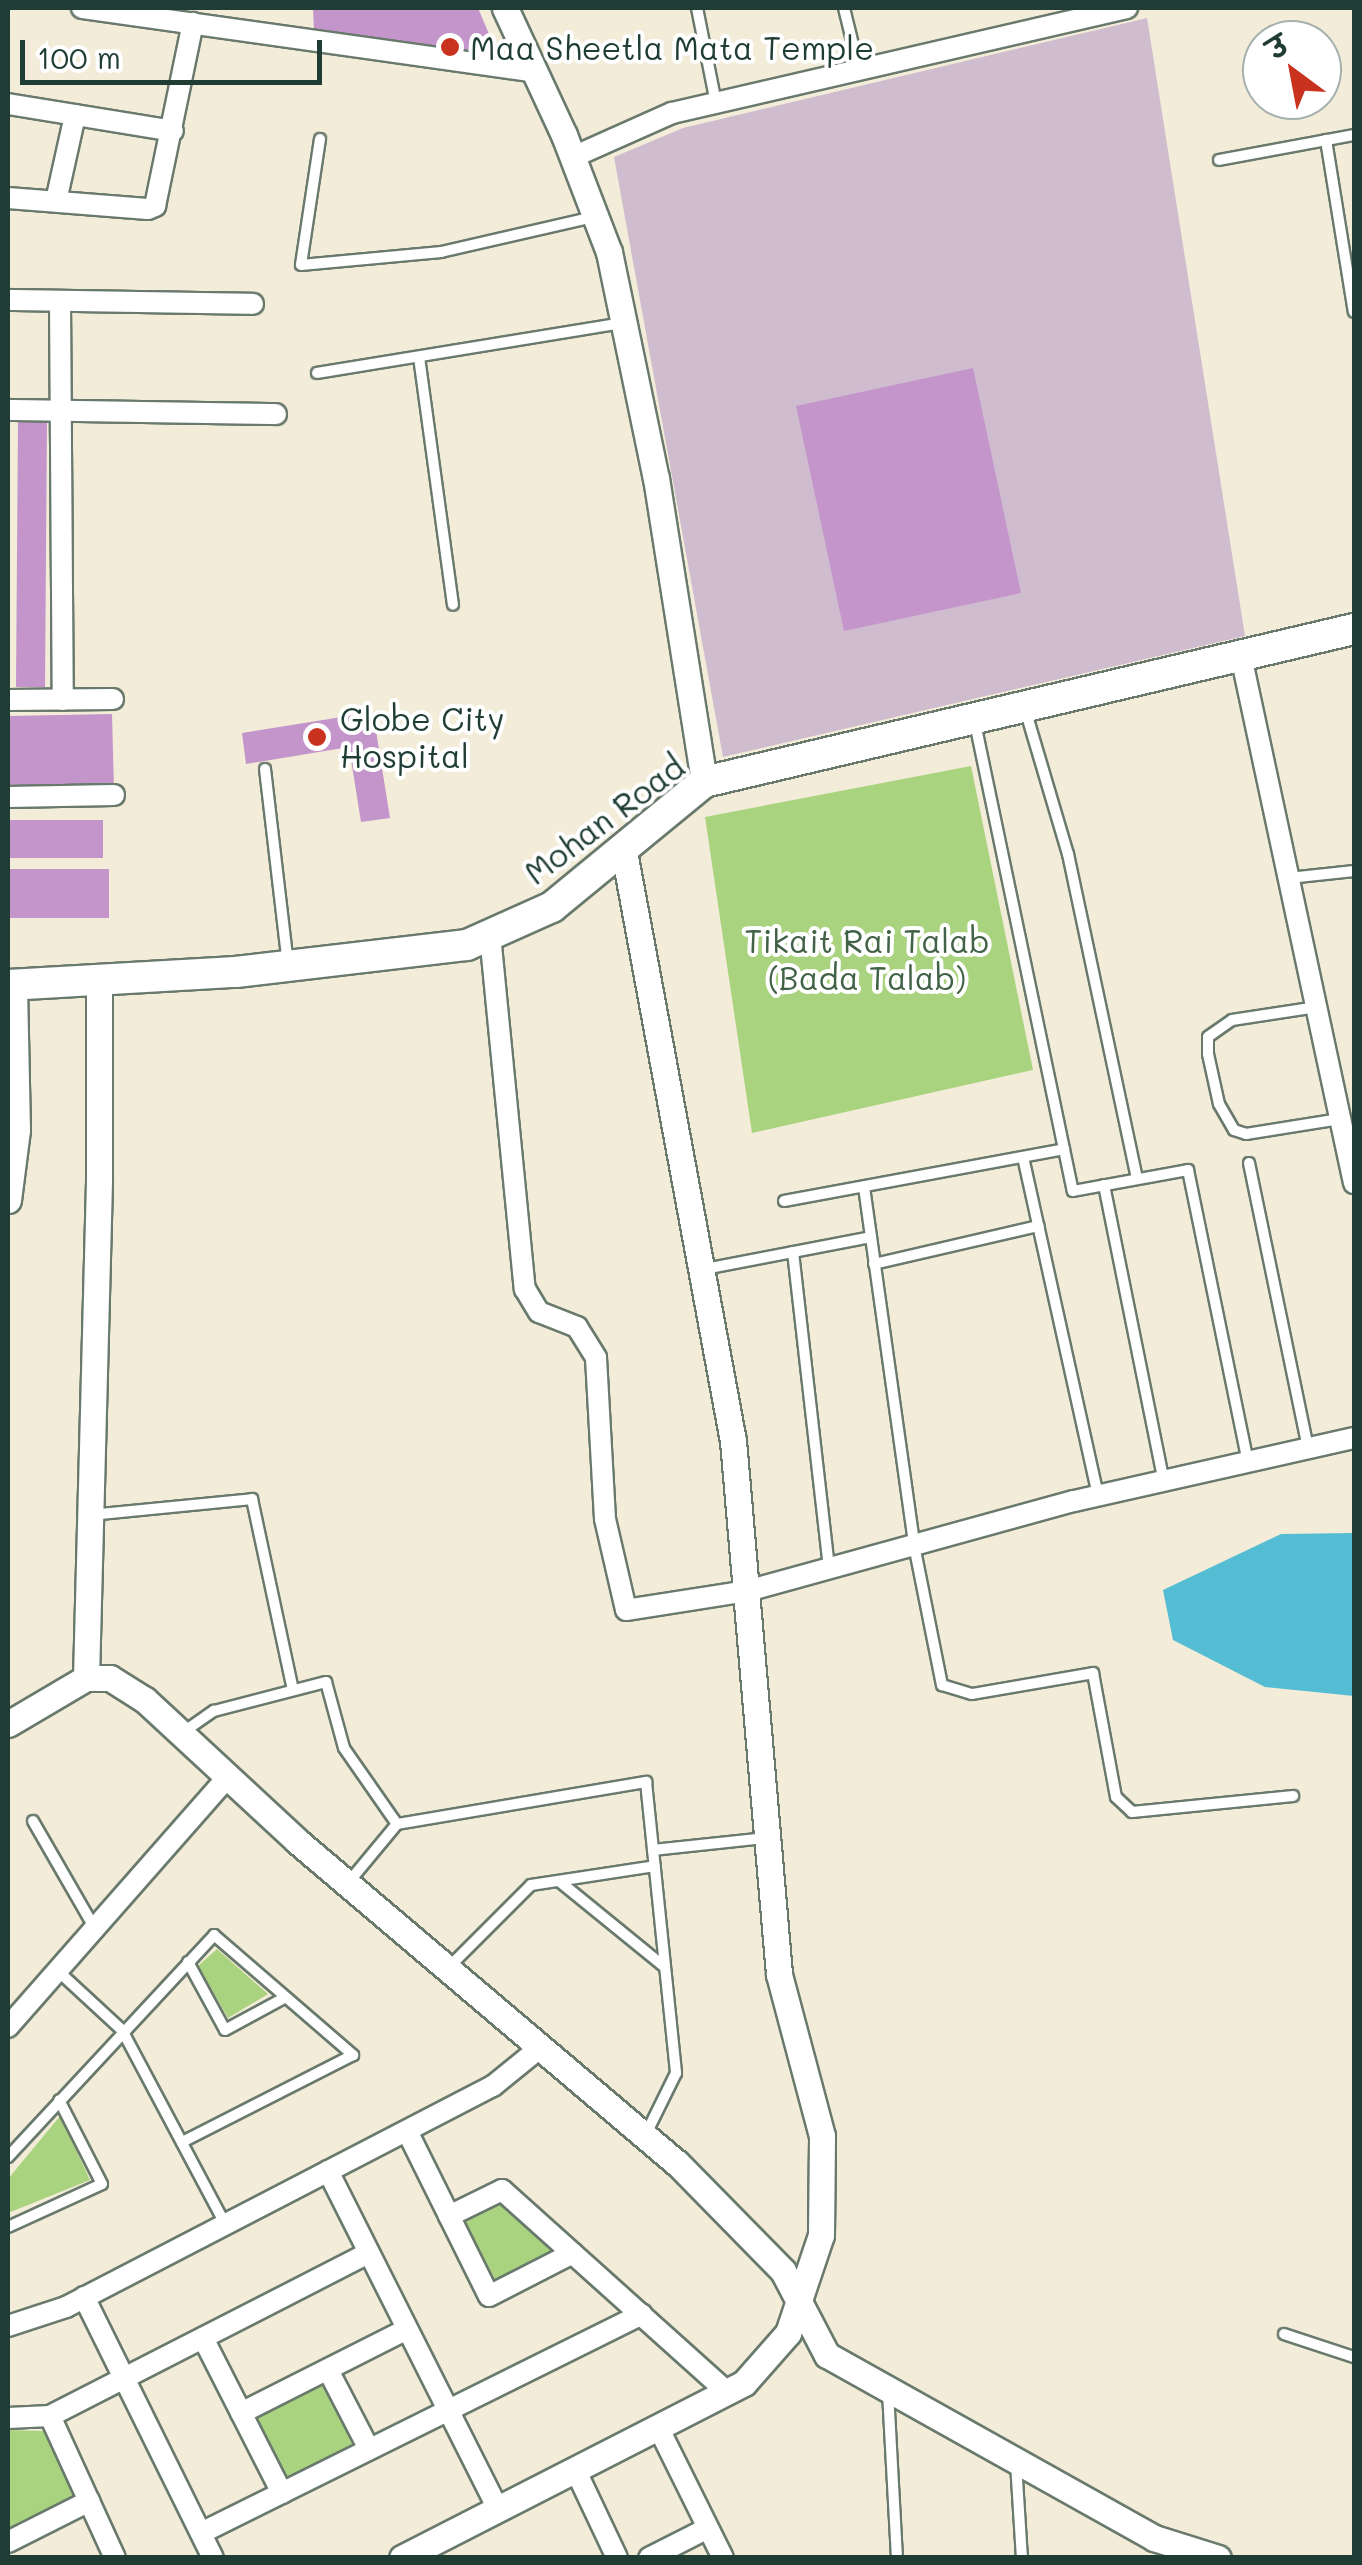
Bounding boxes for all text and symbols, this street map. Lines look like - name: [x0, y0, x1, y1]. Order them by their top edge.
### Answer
- scale bar: [25, 20, 328, 82]
- north arrow: [1242, 20, 1342, 120]
- text: उ: [1260, 26, 1295, 66]
- place label: Maa Sheetla Mata Temple: [470, 28, 874, 66]
- marker: Maa Sheetla Mata Temple: [439, 36, 461, 58]
- text: 100 m: [37, 37, 121, 77]
- place label: Globe City Hospital: [340, 700, 505, 775]
- marker: Globe City Hospital: [304, 724, 330, 750]
- street label: Mohan Road: [517, 746, 691, 892]
- park label: Tikait Rai Talab (Bada Talab): [744, 922, 990, 997]

